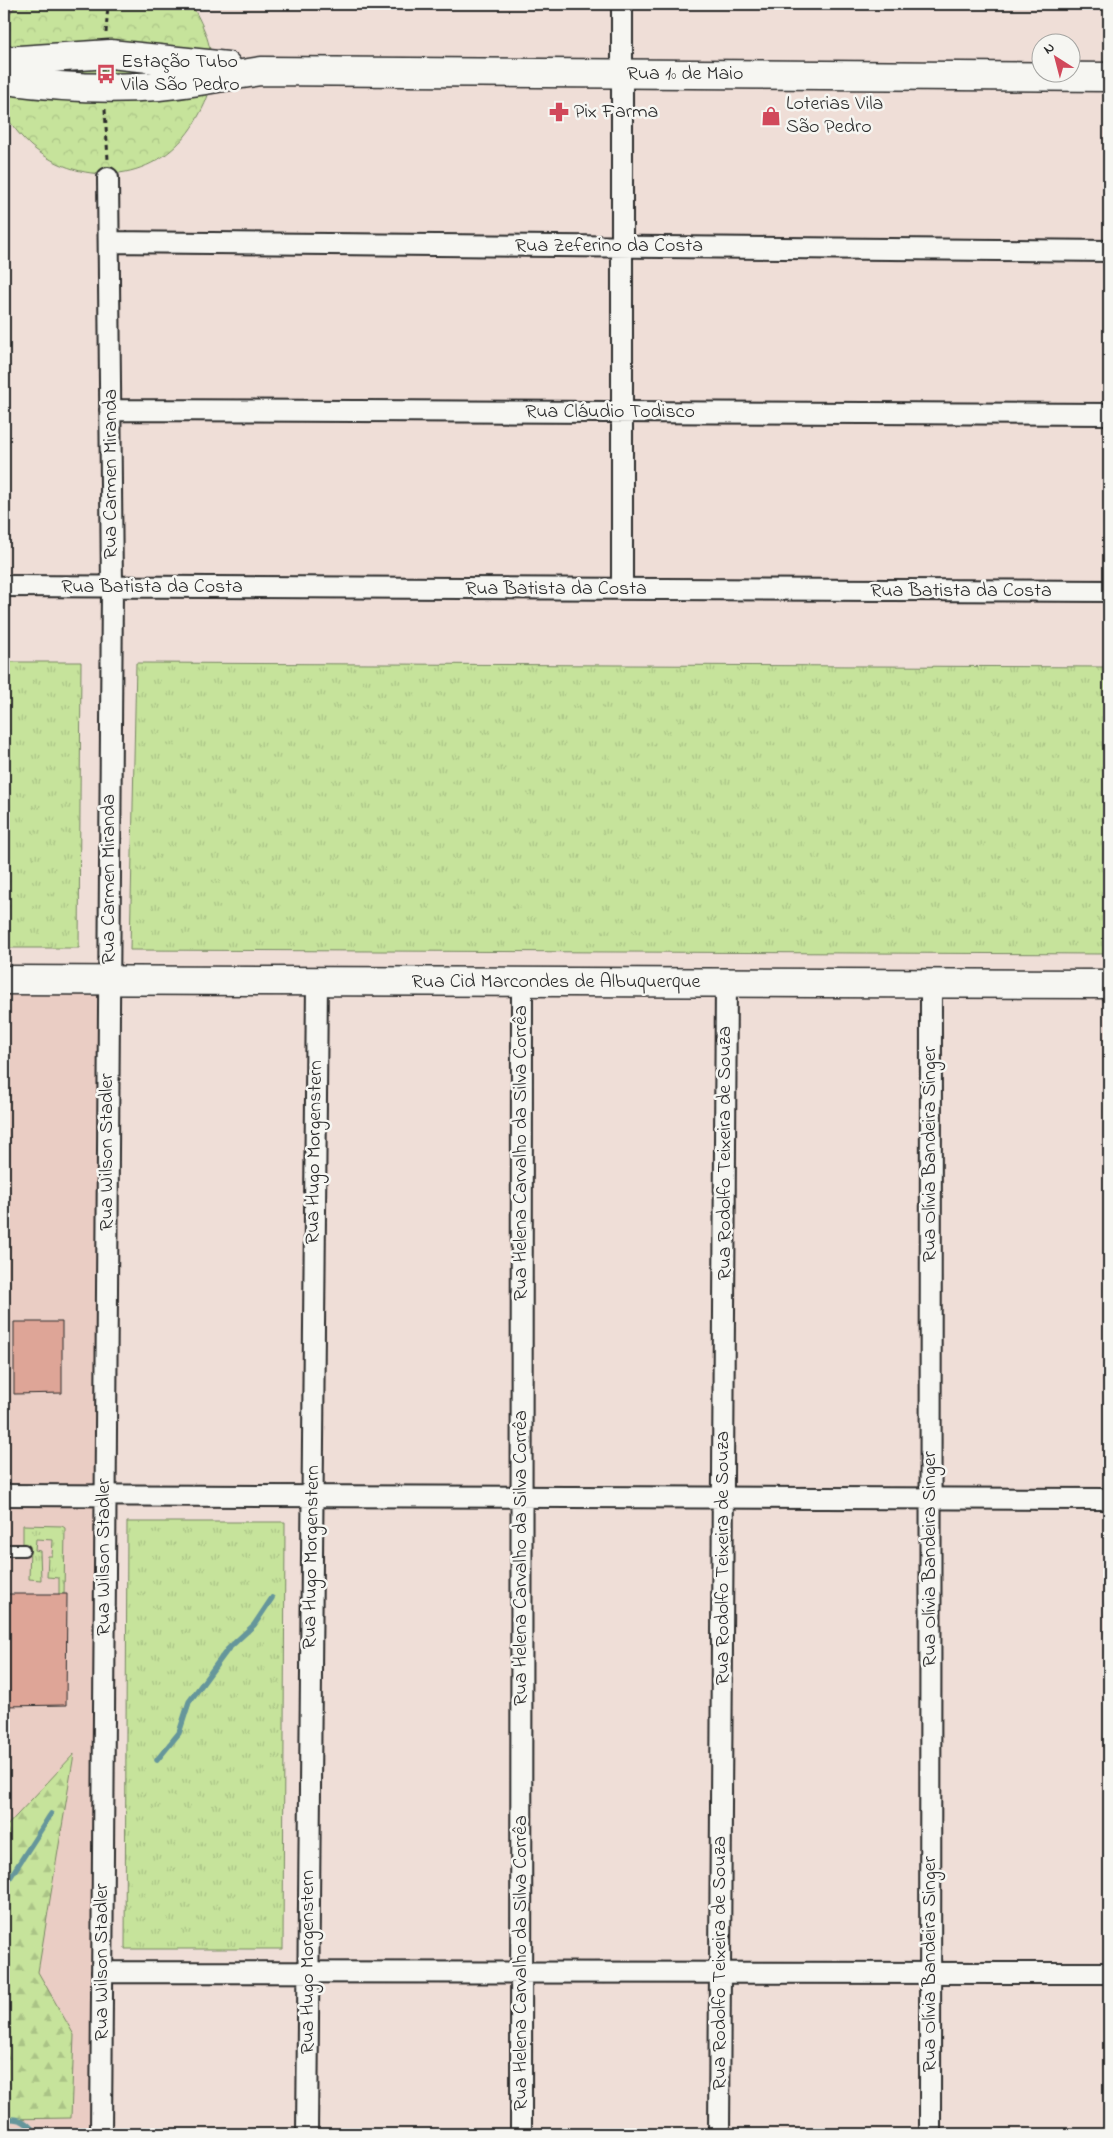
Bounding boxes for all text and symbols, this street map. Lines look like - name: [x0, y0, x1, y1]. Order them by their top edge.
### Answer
- north arrow: [1030, 32, 1080, 82]
- text: N: [1039, 37, 1059, 60]
- place label: Estação Tubo Vila São Pedro: [120, 48, 240, 100]
- street label: Rua 1º de Maio: [627, 60, 743, 89]
- bus stop icon: Estação Tubo Vila São Pedro: [95, 63, 117, 85]
- place label: Loterias Vila São Pedro: [786, 90, 883, 142]
- place label: Pix Farma: [574, 98, 658, 127]
- pharmacy icon: Pix Farma: [548, 101, 570, 123]
- shop icon: Loterias Vila São Pedro: [760, 105, 782, 127]
- street label: Rua Zeferino da Costa: [515, 232, 703, 261]
- street label: Rua Carmen Miranda: [97, 389, 126, 559]
- street label: Rua Cláudio Todisco: [525, 398, 695, 427]
- street label: Rua Batista da Costa: [61, 573, 243, 602]
- street label: Rua Batista da Costa: [465, 575, 647, 604]
- street label: Rua Batista da Costa: [870, 577, 1052, 606]
- street label: Rua Carmen Miranda: [95, 794, 124, 964]
- street label: Rua Cid Marcondes de Albuquerque: [411, 968, 701, 997]
- street label: Rua Helena Carvalho da Silva Corrêa: [507, 1005, 536, 1301]
- street label: Rua Rodolfo Teixeira de Souza: [711, 1026, 740, 1280]
- street label: Rua Olívia Bandeira Singer: [916, 1045, 946, 1262]
- street label: Rua Hugo Morgenstern: [299, 1060, 332, 1244]
- street label: Rua Wilson Stadler: [93, 1073, 122, 1231]
- street label: Rua Helena Carvalho da Silva Corrêa: [507, 1410, 536, 1706]
- street label: Rua Rodolfo Teixeira de Souza: [709, 1431, 738, 1685]
- street label: Rua Olívia Bandeira Singer: [916, 1450, 946, 1667]
- street label: Rua Hugo Morgenstern: [296, 1465, 329, 1649]
- street label: Rua Wilson Stadler: [90, 1478, 119, 1636]
- street label: Rua Helena Carvalho da Silva Corrêa: [507, 1815, 536, 2111]
- street label: Rua Rodolfo Teixeira de Souza: [706, 1836, 735, 2090]
- street label: Rua Olívia Bandeira Singer: [916, 1855, 946, 2072]
- street label: Rua Hugo Morgenstern: [294, 1870, 324, 2054]
- street label: Rua Wilson Stadler: [88, 1883, 117, 2041]

